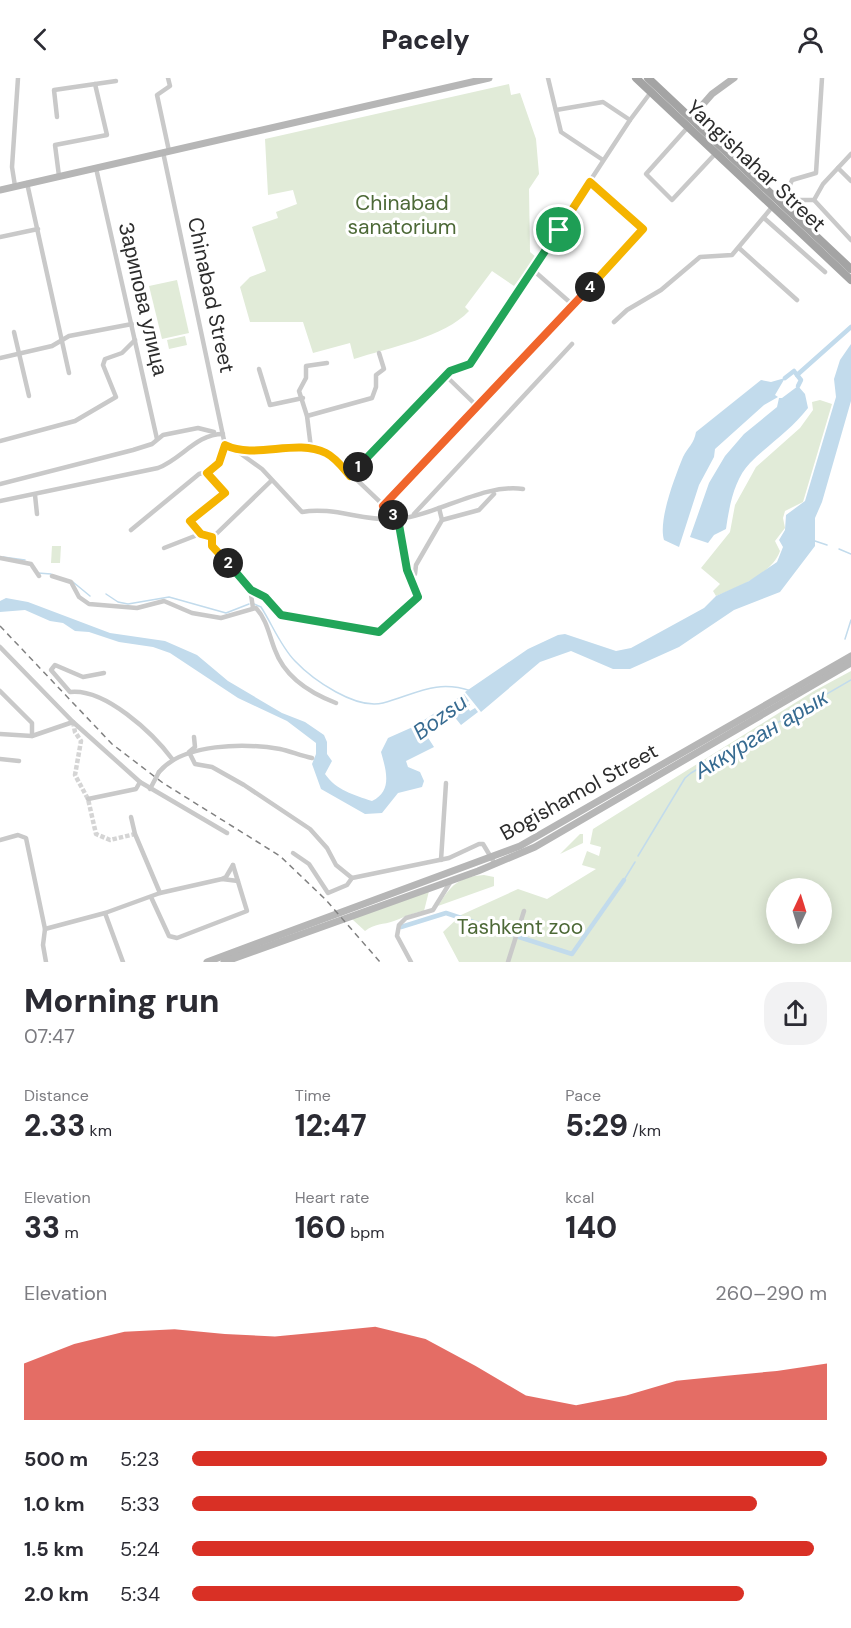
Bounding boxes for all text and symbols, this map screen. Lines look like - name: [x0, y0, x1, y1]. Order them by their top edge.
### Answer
- text: Pacely: [381, 22, 470, 57]
- icon: back: [24, 23, 57, 56]
- icon: person: [794, 23, 827, 56]
- street label: Yangishahar Street: [680, 94, 832, 238]
- park label: Chinabad sanatorium: [347, 189, 457, 241]
- pin: [533, 204, 584, 255]
- icon: arrive: [542, 213, 575, 246]
- street label: Chinabad Street: [181, 215, 241, 375]
- street label: Зарипова улица: [112, 219, 174, 379]
- pin: 4: [575, 272, 605, 302]
- text: 4: [585, 276, 595, 297]
- pin: 1: [343, 452, 373, 482]
- text: 1: [355, 456, 361, 477]
- pin: 3: [378, 500, 408, 530]
- text: 3: [388, 504, 398, 525]
- pin: 2: [213, 548, 243, 578]
- text: 2: [223, 552, 233, 573]
- water label: Аккурган арык: [687, 682, 835, 786]
- water label: Bozsu: [407, 687, 473, 746]
- street label: Bogishamol Street: [495, 737, 663, 847]
- north arrow: [766, 878, 832, 944]
- map controls: [766, 878, 832, 944]
- park label: Tashkent zoo: [457, 913, 583, 941]
- text: Morning run: [24, 979, 219, 1022]
- button: share: [764, 982, 827, 1045]
- text: 07:47: [24, 1023, 75, 1049]
- text: Distance: [24, 1085, 89, 1106]
- text: Time: [295, 1085, 331, 1106]
- text: Pace: [565, 1085, 601, 1106]
- text: 2.33: [24, 1106, 85, 1145]
- text: 12:47: [295, 1106, 367, 1145]
- text: 5:29: [565, 1106, 628, 1145]
- text: km: [85, 1120, 112, 1141]
- text: /km: [628, 1120, 661, 1141]
- text: Elevation: [24, 1187, 91, 1208]
- text: Heart rate: [295, 1187, 369, 1208]
- text: kcal: [565, 1187, 594, 1208]
- text: 33: [24, 1208, 60, 1247]
- text: 160: [295, 1208, 346, 1247]
- text: 140: [565, 1208, 617, 1247]
- text: m: [60, 1222, 79, 1243]
- text: bpm: [346, 1222, 385, 1243]
- text: Elevation: [24, 1280, 107, 1306]
- text: 260–290 m: [715, 1280, 827, 1306]
- text: 500 m: [24, 1446, 88, 1472]
- text: 5:23: [120, 1446, 160, 1472]
- text: 1.0 km: [24, 1491, 85, 1517]
- text: 5:33: [120, 1491, 160, 1517]
- text: 1.5 km: [24, 1536, 84, 1562]
- text: 5:24: [120, 1536, 160, 1562]
- text: 2.0 km: [24, 1581, 89, 1607]
- text: 5:34: [120, 1581, 160, 1607]

